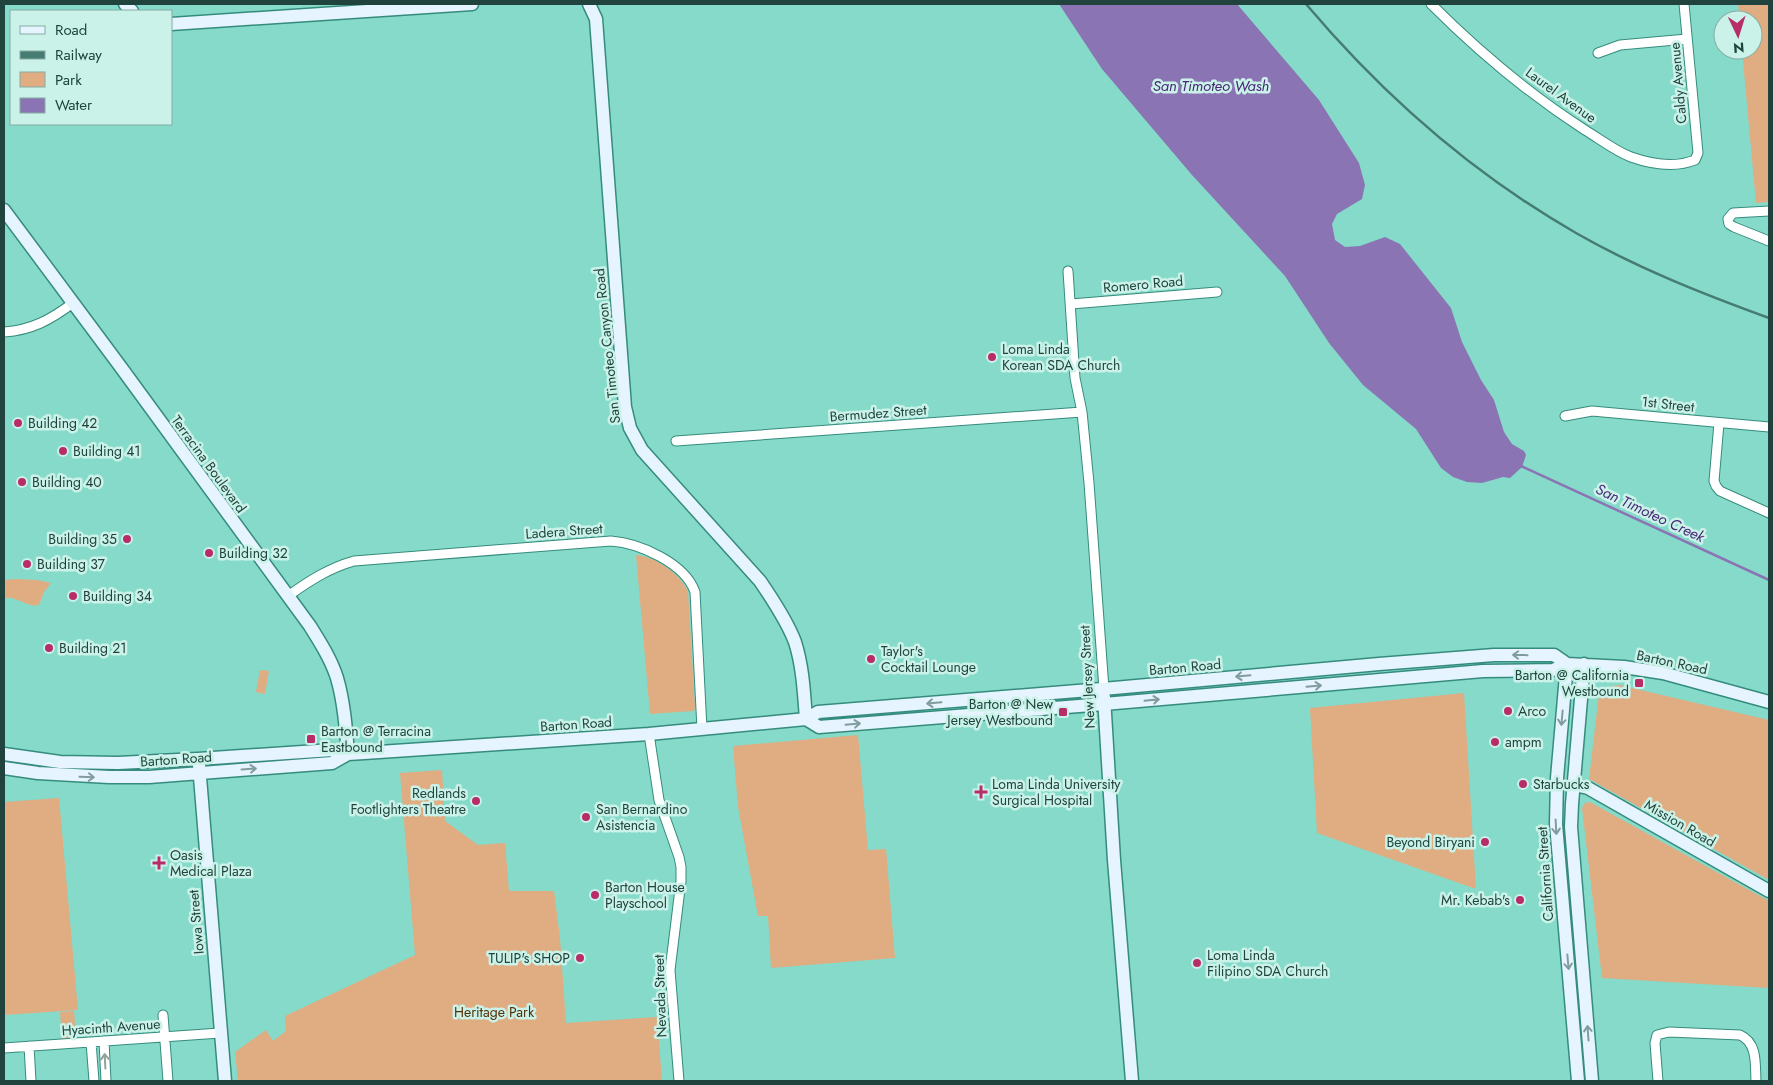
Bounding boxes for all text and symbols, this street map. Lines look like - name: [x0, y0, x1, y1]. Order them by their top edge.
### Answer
- legend: [10, 10, 172, 125]
- north arrow: [1713, 10, 1763, 60]
- text: Road: [55, 19, 87, 41]
- text: N: [1733, 38, 1745, 58]
- street label: Caldy Avenue: [1664, 42, 1692, 124]
- text: Railway: [55, 44, 102, 66]
- street label: Laurel Avenue: [1521, 62, 1601, 128]
- text: Park: [55, 69, 82, 91]
- water label: San Timoteo Wash: [1153, 75, 1269, 97]
- text: Water: [55, 94, 93, 116]
- street label: San Timoteo Canyon Road: [589, 267, 625, 425]
- street label: Romero Road: [1102, 271, 1184, 297]
- place label: Loma Linda Korean SDA Church: [1002, 339, 1120, 375]
- marker: Loma Linda Korean SDA Church: [986, 351, 998, 363]
- street label: 1st Street: [1641, 391, 1696, 417]
- street label: Bermudez Street: [829, 400, 928, 426]
- street label: Terracina Boulevard: [167, 411, 251, 517]
- place label: Building 42: [28, 413, 97, 433]
- marker: Building 42: [12, 417, 24, 429]
- place label: Building 41: [73, 441, 141, 461]
- marker: Building 41: [57, 445, 69, 457]
- place label: Building 40: [32, 472, 102, 492]
- marker: Building 40: [16, 476, 28, 488]
- water label: San Timoteo Creek: [1592, 478, 1709, 548]
- street label: Ladera Street: [525, 518, 604, 544]
- place label: Building 35: [48, 529, 117, 549]
- marker: Building 35: [121, 533, 133, 545]
- place label: Building 32: [219, 543, 288, 563]
- marker: Building 32: [203, 547, 215, 559]
- place label: Building 37: [37, 554, 106, 574]
- marker: Building 37: [21, 558, 33, 570]
- place label: Building 34: [83, 586, 152, 606]
- marker: Building 34: [67, 590, 79, 602]
- street label: New Jersey Street: [1074, 624, 1100, 729]
- place label: Building 21: [59, 638, 126, 658]
- place label: Taylor's Cocktail Lounge: [881, 641, 976, 677]
- marker: Building 21: [43, 642, 55, 654]
- street label: Barton Road: [1635, 645, 1709, 679]
- one-way arrow: [1513, 650, 1529, 660]
- marker: Taylor's Cocktail Lounge: [865, 653, 877, 665]
- street label: Barton Road: [1148, 654, 1222, 680]
- place label: Barton @ California Westbound: [1515, 665, 1629, 701]
- one-way arrow: [1235, 672, 1251, 681]
- marker: Barton @ California Westbound: [1633, 677, 1645, 689]
- one-way arrow: [1306, 681, 1322, 690]
- place label: Barton @ New Jersey Westbound: [945, 694, 1053, 730]
- one-way arrow: [1144, 695, 1160, 704]
- one-way arrow: [926, 698, 942, 707]
- place label: Arco: [1518, 701, 1547, 721]
- marker: Arco: [1502, 705, 1514, 717]
- marker: Barton @ New Jersey Westbound: [1057, 706, 1069, 718]
- one-way arrow: [1557, 709, 1567, 725]
- street label: Barton Road: [539, 712, 613, 736]
- one-way arrow: [845, 719, 861, 728]
- place label: Barton @ Terracina Eastbound: [321, 721, 431, 757]
- place label: ampm: [1505, 732, 1542, 752]
- marker: Barton @ Terracina Eastbound: [305, 733, 317, 745]
- marker: ampm: [1489, 736, 1501, 748]
- street label: Barton Road: [139, 747, 213, 771]
- one-way arrow: [241, 764, 257, 773]
- one-way arrow: [79, 772, 95, 781]
- place label: Loma Linda University Surgical Hospital: [992, 774, 1121, 810]
- place label: Starbucks: [1533, 774, 1590, 794]
- marker: Starbucks: [1517, 778, 1529, 790]
- place label: Redlands Footlighters Theatre: [350, 783, 466, 819]
- marker: Loma Linda University Surgical Hospital: [974, 785, 988, 799]
- marker: Redlands Footlighters Theatre: [470, 795, 482, 807]
- street label: Mission Road: [1641, 795, 1719, 851]
- place label: San Bernardino Asistencia: [596, 799, 688, 835]
- marker: San Bernardino Asistencia: [580, 811, 592, 823]
- one-way arrow: [1552, 819, 1561, 835]
- street label: California Street: [1532, 825, 1558, 922]
- place label: Beyond Biryani: [1387, 832, 1475, 852]
- marker: Beyond Biryani: [1479, 836, 1491, 848]
- place label: Oasis Medical Plaza: [170, 845, 252, 881]
- marker: Oasis Medical Plaza: [152, 856, 166, 870]
- place label: Barton House Playschool: [605, 877, 685, 913]
- street label: Iowa Street: [183, 888, 209, 955]
- marker: Barton House Playschool: [589, 889, 601, 901]
- place label: Mr. Kebab's: [1441, 890, 1510, 910]
- marker: Mr. Kebab's: [1514, 894, 1526, 906]
- place label: Loma Linda Filipino SDA Church: [1207, 945, 1328, 981]
- place label: TULIP's SHOP: [488, 948, 570, 968]
- marker: TULIP's SHOP: [574, 952, 586, 964]
- street label: Nevada Street: [649, 954, 671, 1038]
- one-way arrow: [1563, 954, 1572, 970]
- marker: Loma Linda Filipino SDA Church: [1191, 957, 1203, 969]
- park label: Heritage Park: [454, 1002, 535, 1022]
- street label: Hyacinth Avenue: [61, 1014, 161, 1040]
- one-way arrow: [1584, 1025, 1593, 1041]
- one-way arrow: [101, 1053, 110, 1069]

